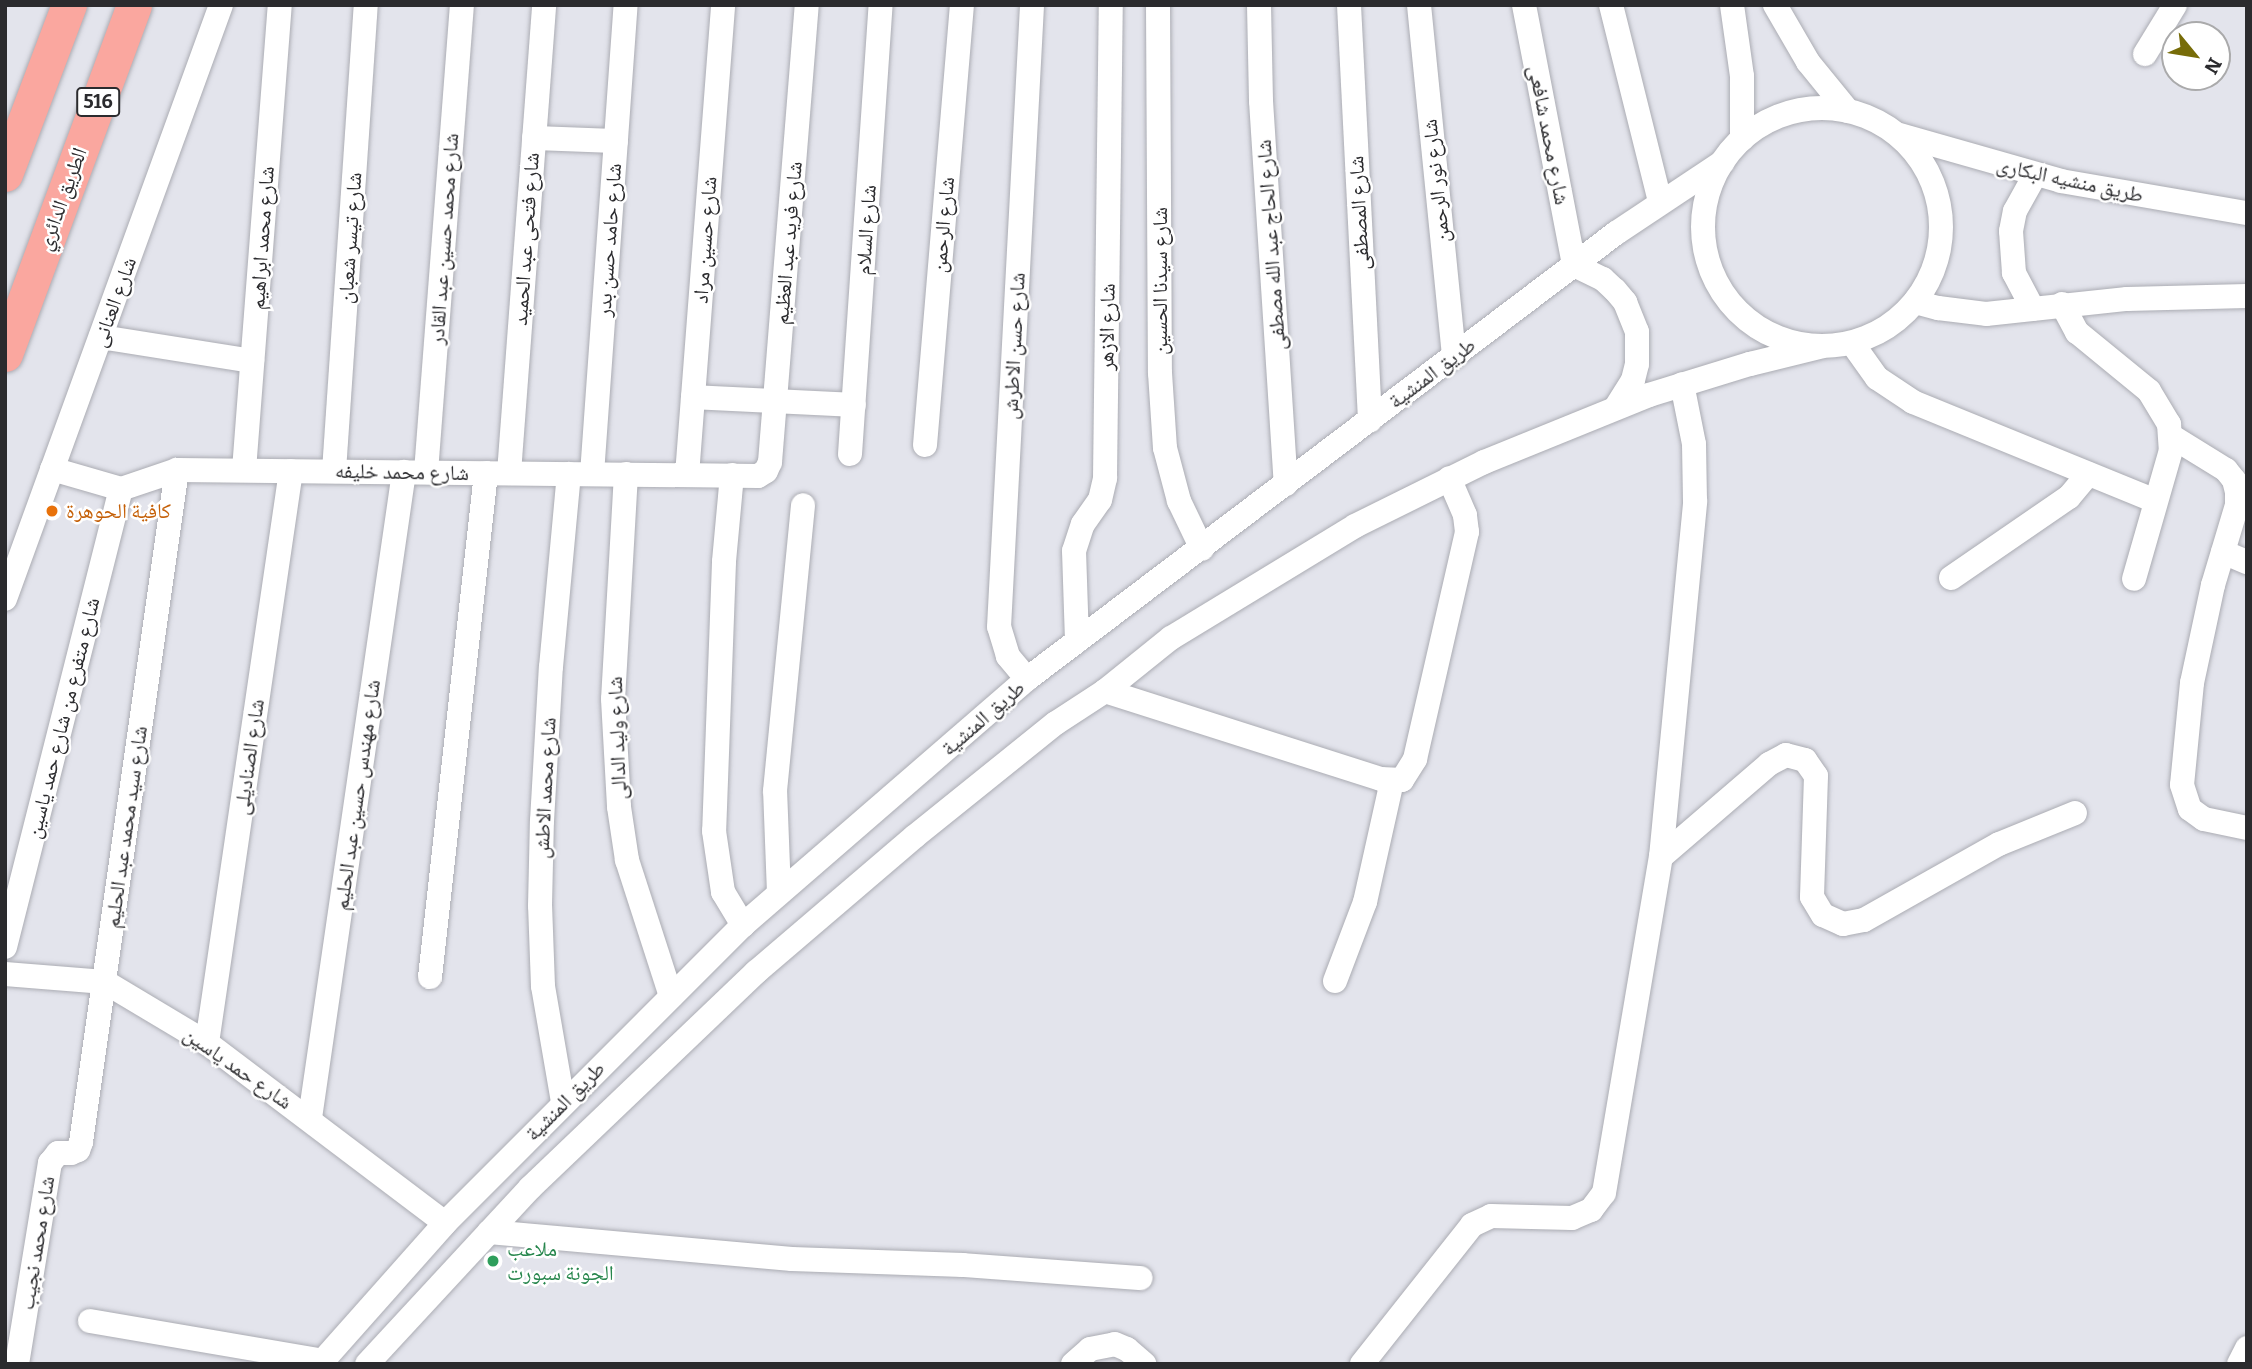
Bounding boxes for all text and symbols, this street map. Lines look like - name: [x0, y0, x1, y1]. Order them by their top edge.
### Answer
- north arrow: [2161, 21, 2231, 91]
- text: N: [2199, 54, 2227, 78]
- street label: شارع محمد شافعى: [1523, 63, 1575, 207]
- road number: 516: [75, 86, 121, 118]
- street label: شارع نور الرحمن: [1417, 118, 1455, 244]
- street label: شارع محمد حسين عبد القادر: [424, 132, 464, 346]
- street label: شارع الحاج عبد الله مصطفى: [1251, 139, 1291, 351]
- street label: الطريق الدائري: [32, 144, 92, 254]
- street label: شارع فتحى عبد الحميد: [507, 152, 545, 326]
- street label: طريق منشيه البكارى: [1994, 152, 2146, 208]
- street label: شارع المصطفى: [1343, 155, 1375, 271]
- street label: شارع فريد عبد العظيم: [768, 160, 808, 326]
- street label: شارع حامد حسن بدر: [591, 162, 627, 318]
- street label: شارع محمد ابراهيم: [244, 165, 280, 311]
- street label: شارع تيسر شعبان: [333, 171, 367, 305]
- street label: شارع حسين مراد: [688, 176, 722, 304]
- street label: شارع الرحمن: [926, 176, 960, 274]
- street label: شارع السلام: [850, 184, 882, 276]
- street label: شارع سيدنا الحسين: [1147, 207, 1173, 355]
- street label: شارع العنانى: [86, 254, 142, 350]
- street label: شارع حسن الاطرش: [998, 272, 1030, 420]
- street label: شارع الازهر: [1094, 283, 1120, 371]
- street label: طريق المنشية: [1384, 332, 1480, 414]
- street label: شارع محمد خليفه: [335, 458, 469, 486]
- place label: كافية الحوهرة: [66, 498, 171, 524]
- marker: كافية الحوهرة: [44, 503, 60, 519]
- street label: شارع متفرع من شارع حمد ياسين: [21, 595, 105, 841]
- street label: طريق المنشية: [936, 675, 1030, 761]
- street label: شارع وليد الدالى: [602, 676, 632, 800]
- street label: شارع مهندس حسين عبد الحليم: [328, 678, 386, 912]
- street label: شارع الصناديلى: [228, 697, 270, 817]
- street label: شارع محمد الاطش: [529, 717, 561, 859]
- street label: شارع سيد محمد عبد الحليم: [99, 724, 153, 930]
- street label: شارع حمد ياسين: [179, 1021, 297, 1115]
- street label: طريق المنشية: [520, 1056, 610, 1146]
- street label: شارع محمد نجيب: [14, 1174, 60, 1312]
- place label: ملاعب الجونة سبورت: [507, 1236, 614, 1286]
- marker: ملاعب الجونة سبورت: [485, 1253, 501, 1269]

